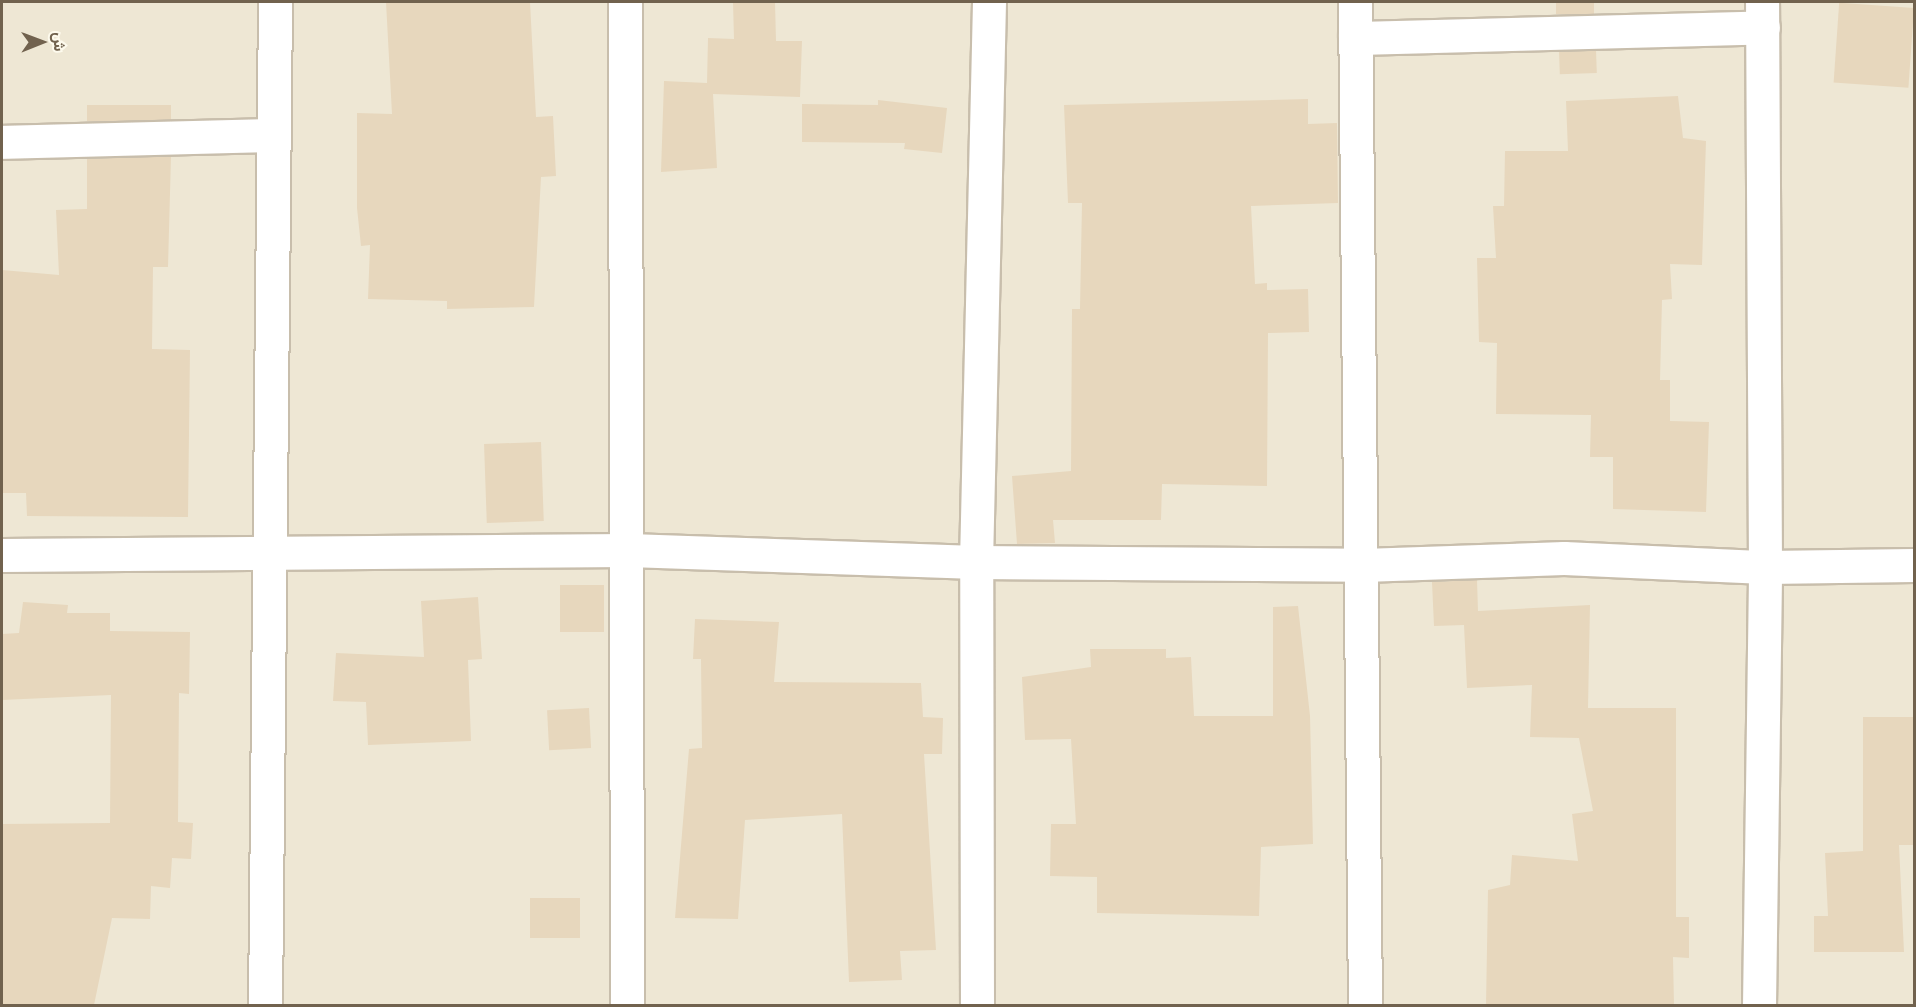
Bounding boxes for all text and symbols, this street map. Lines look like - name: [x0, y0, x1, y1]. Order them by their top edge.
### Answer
- north arrow: [12, 12, 72, 72]
- text: ش: [49, 32, 71, 51]

